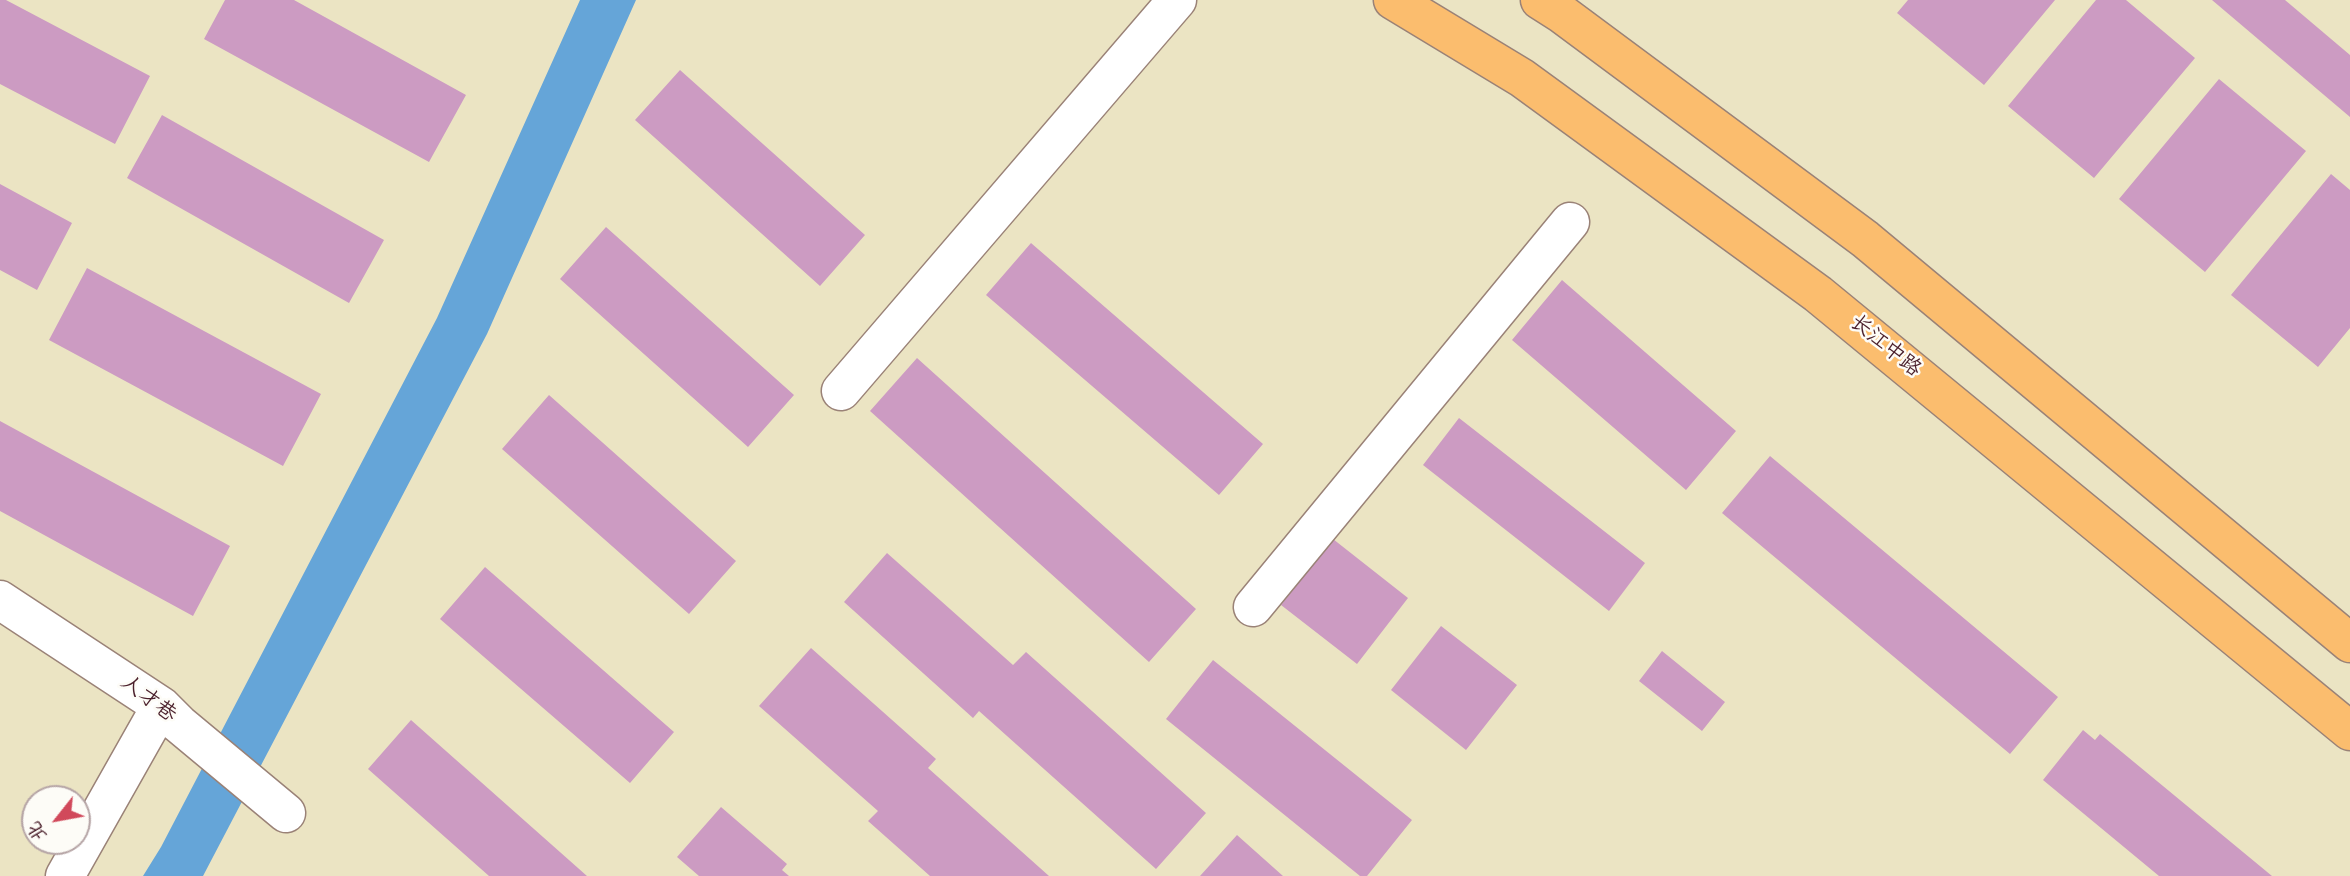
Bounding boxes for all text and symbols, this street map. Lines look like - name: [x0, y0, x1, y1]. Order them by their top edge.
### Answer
- street label: 长江中路: [1843, 312, 1925, 384]
- street label: 人才巷: [114, 672, 180, 730]
- north arrow: [21, 785, 91, 855]
- text: 北: [23, 815, 56, 845]

